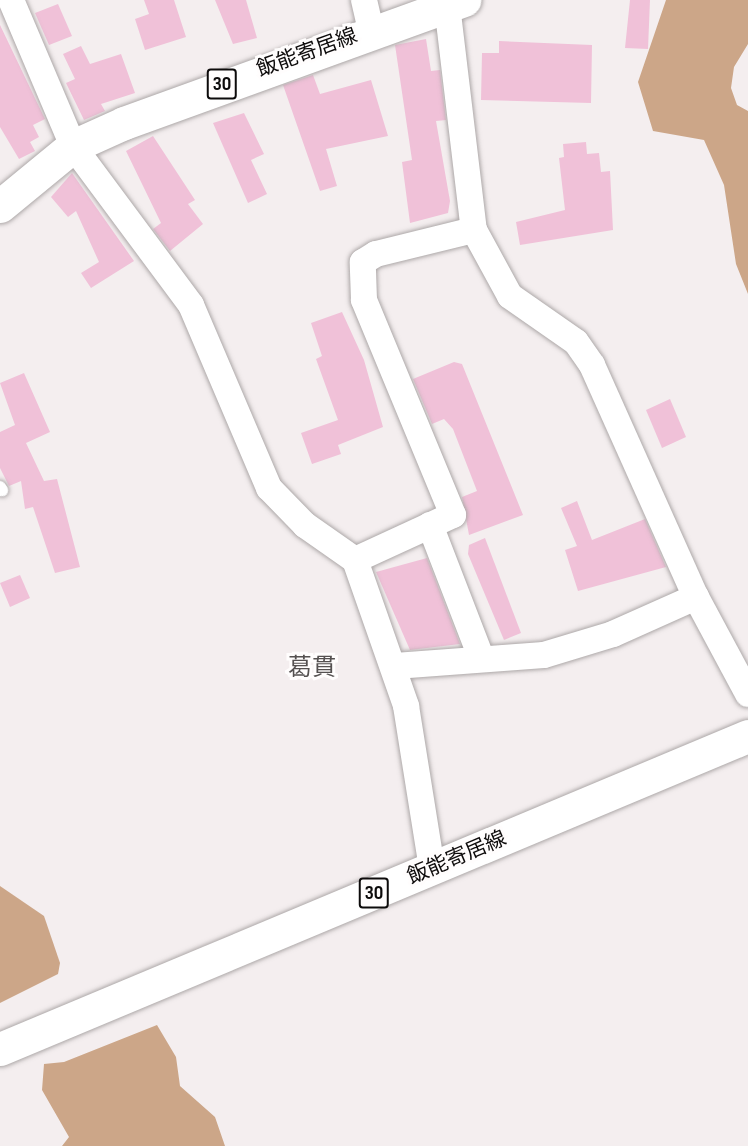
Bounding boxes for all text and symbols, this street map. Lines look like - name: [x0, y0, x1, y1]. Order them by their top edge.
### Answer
- street label: 飯能寄居線: [253, 23, 361, 83]
- road number: 30: [206, 67, 238, 101]
- district label: 葛貫: [288, 654, 336, 682]
- street label: 飯能寄居線: [404, 826, 510, 890]
- road number: 30: [358, 876, 391, 910]

